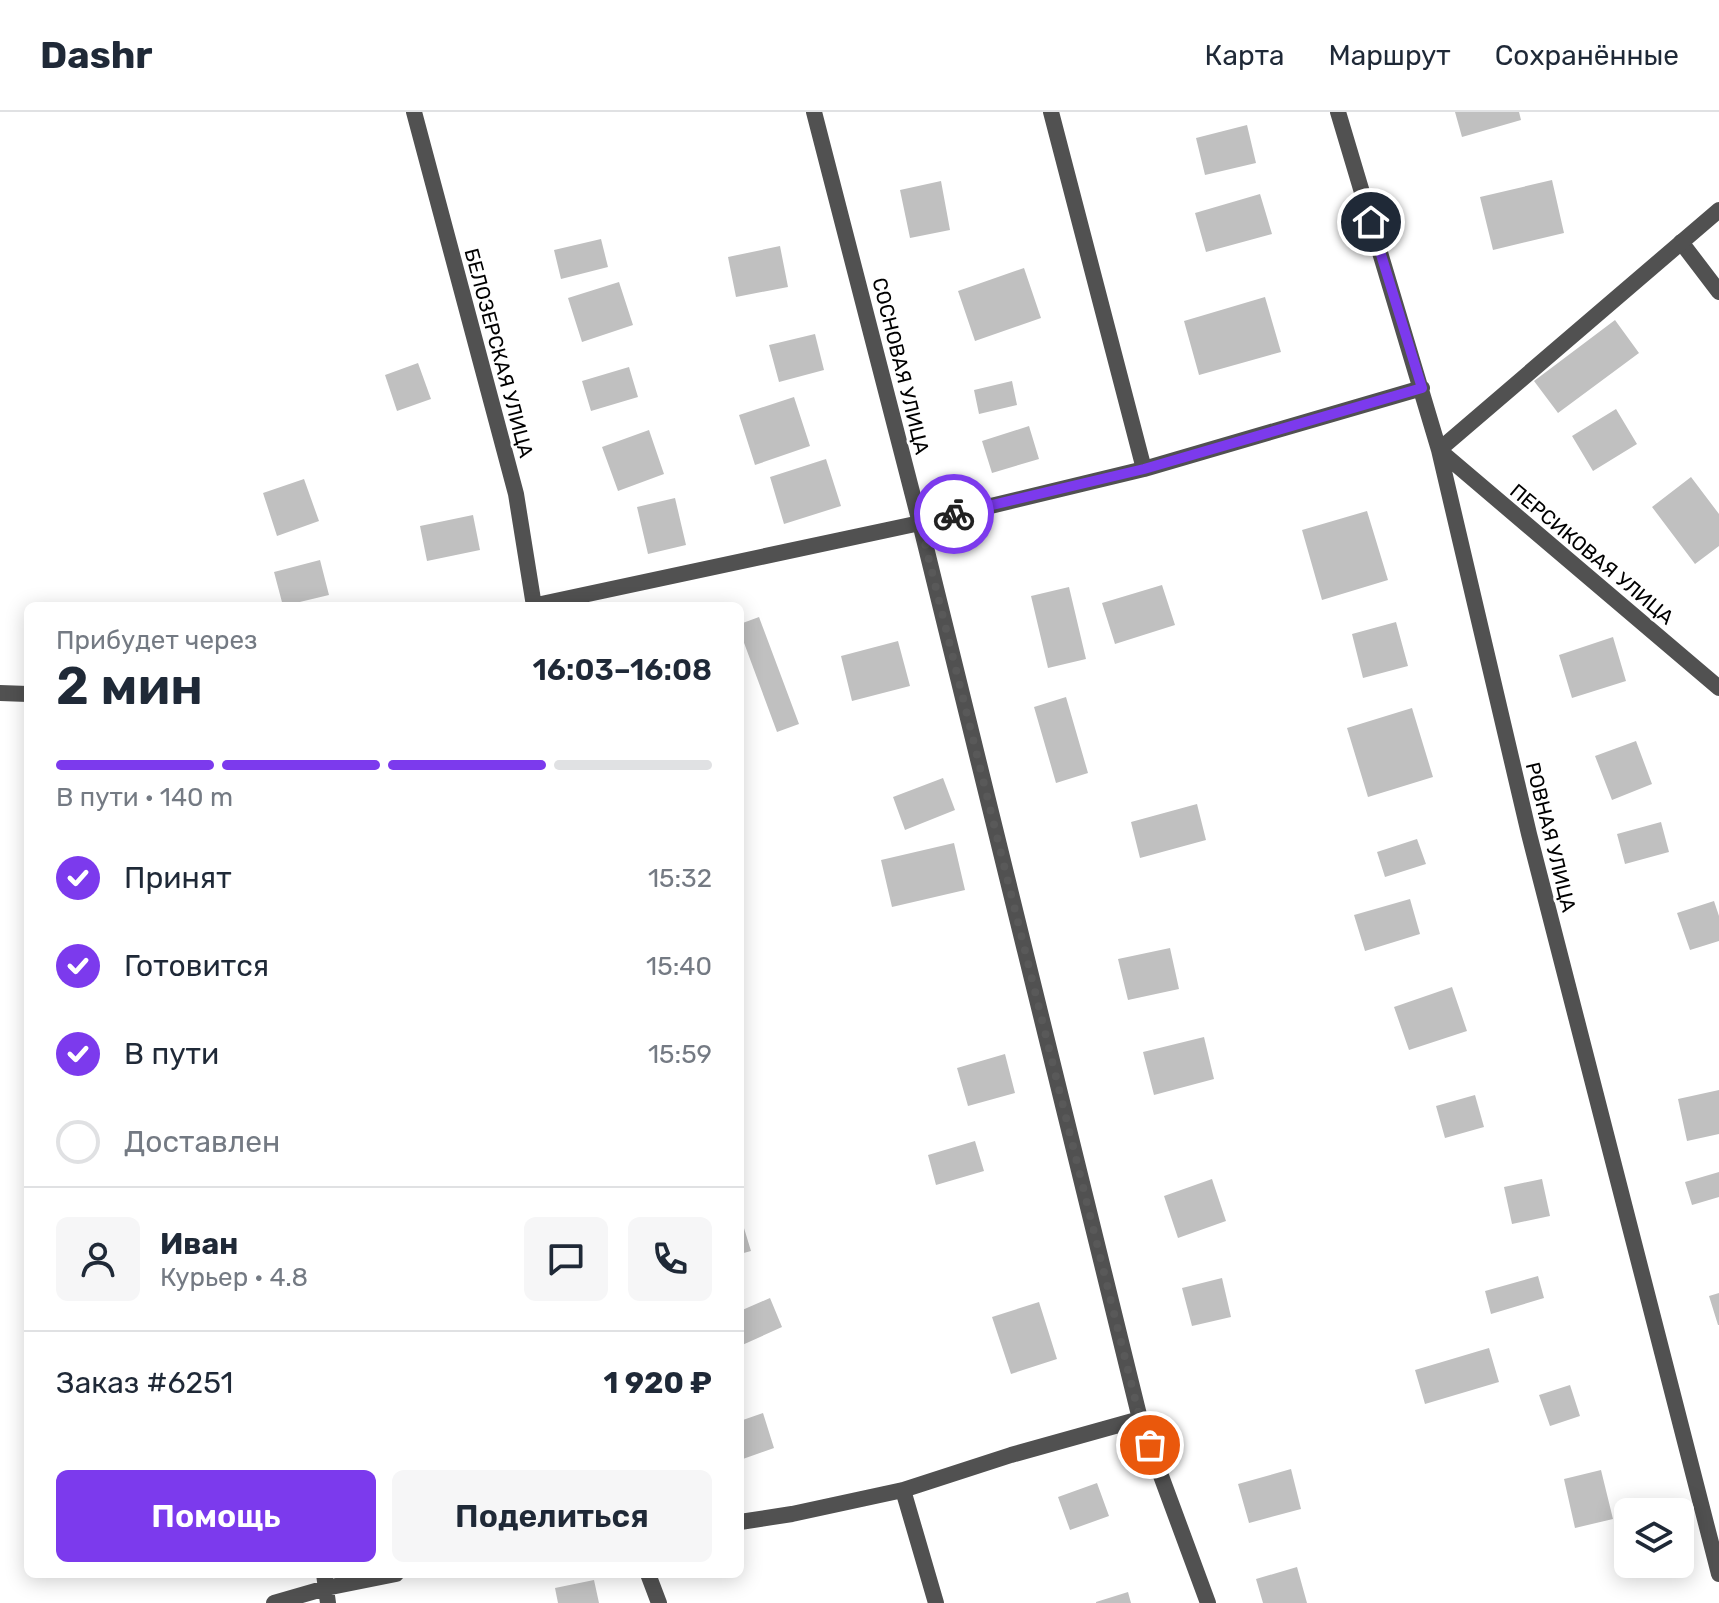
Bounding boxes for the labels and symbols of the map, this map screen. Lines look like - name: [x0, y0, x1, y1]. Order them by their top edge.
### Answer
- pin: [1337, 188, 1405, 256]
- street label: БЕЛОЗЕРСКАЯ УЛИЦА: [459, 246, 539, 460]
- street label: СОСНОВАЯ УЛИЦА: [867, 275, 935, 457]
- courier: [914, 474, 994, 554]
- street label: ПЕРСИКОВАЯ УЛИЦА: [1505, 479, 1679, 629]
- street label: РОВНАЯ УЛИЦА: [1521, 760, 1581, 914]
- pin: [1116, 1411, 1184, 1479]

